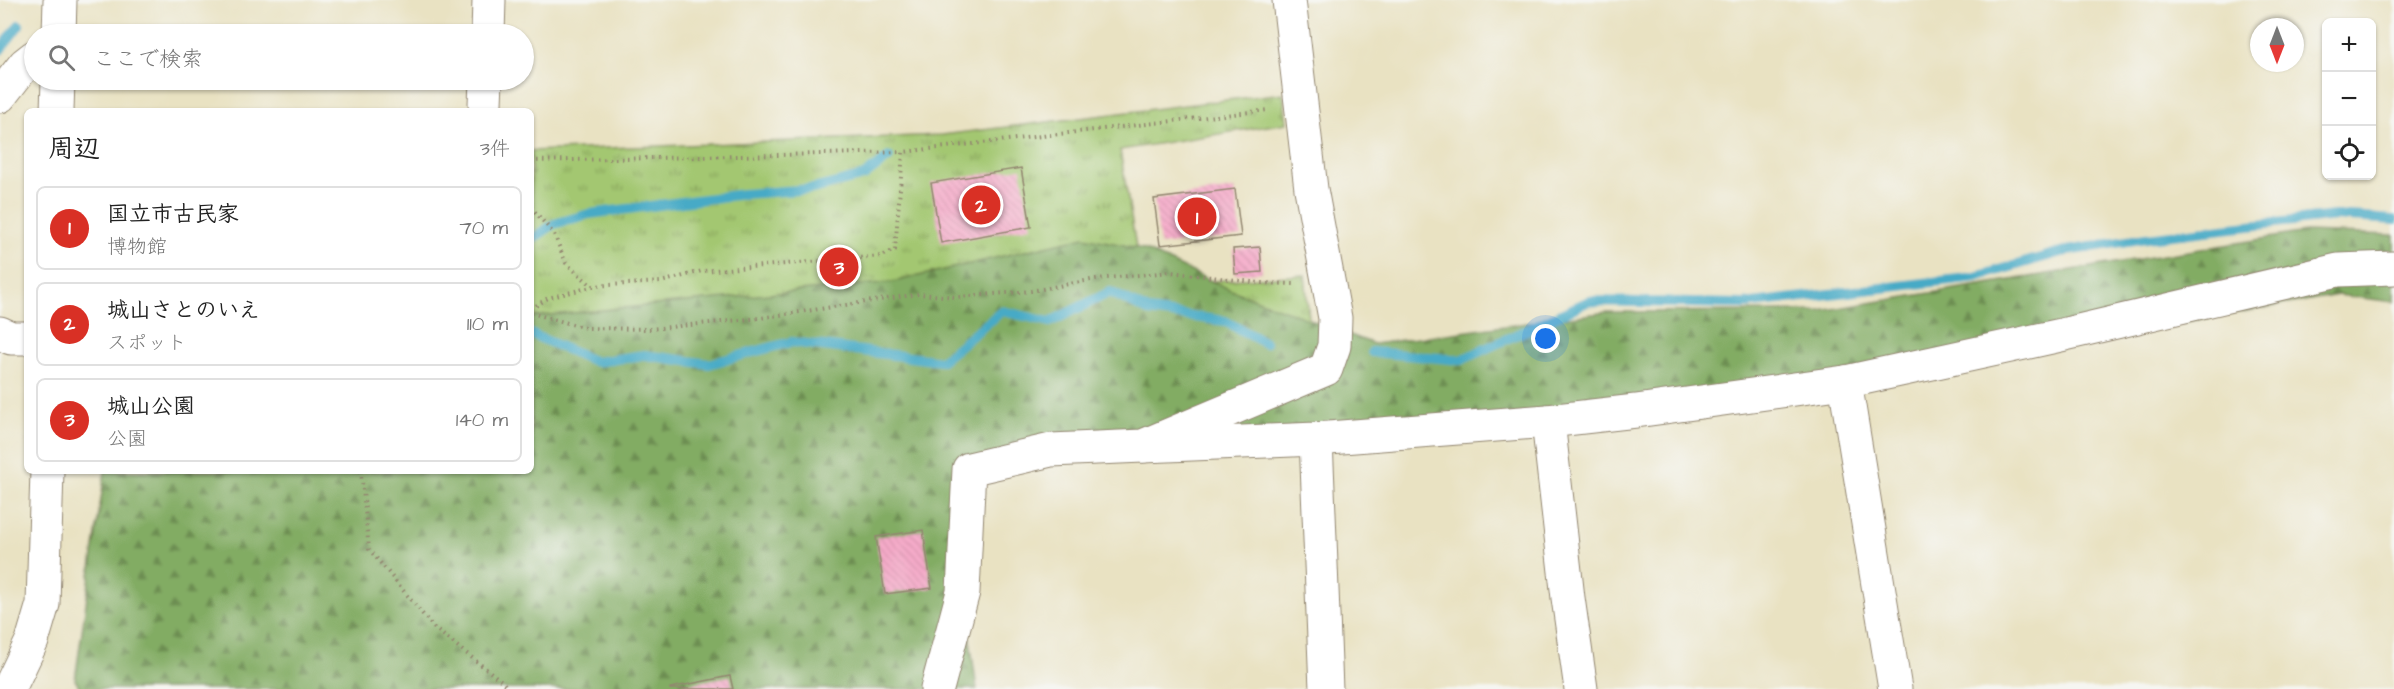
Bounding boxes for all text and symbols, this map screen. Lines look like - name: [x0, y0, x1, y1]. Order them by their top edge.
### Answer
- north arrow: [2250, 18, 2304, 72]
- map controls: [2322, 18, 2376, 180]
- button: +: [2322, 18, 2376, 72]
- search box: [24, 24, 534, 90]
- icon: search: [45, 41, 78, 74]
- text: ここで検索: [93, 44, 203, 75]
- button: −: [2322, 72, 2376, 126]
- button: locate: [2322, 126, 2376, 180]
- text: 周辺: [48, 131, 100, 167]
- text: 3件: [480, 135, 510, 163]
- pin: 2: [962, 182, 1000, 228]
- pin: 1: [1178, 194, 1216, 240]
- text: 国立市古民家: [107, 199, 239, 230]
- text: 1: [68, 214, 71, 242]
- text: 70 m: [460, 214, 508, 242]
- text: 博物館: [107, 233, 167, 261]
- pin: 3: [820, 244, 858, 290]
- text: 城山さとのいえ: [107, 295, 261, 326]
- text: 2: [64, 310, 75, 338]
- text: 110 m: [467, 310, 508, 338]
- your location: [1531, 324, 1560, 353]
- text: スポット: [107, 329, 187, 357]
- text: 城山公園: [107, 391, 195, 422]
- text: 3: [64, 406, 75, 434]
- text: 140 m: [456, 406, 508, 434]
- text: 公園: [107, 425, 147, 453]

